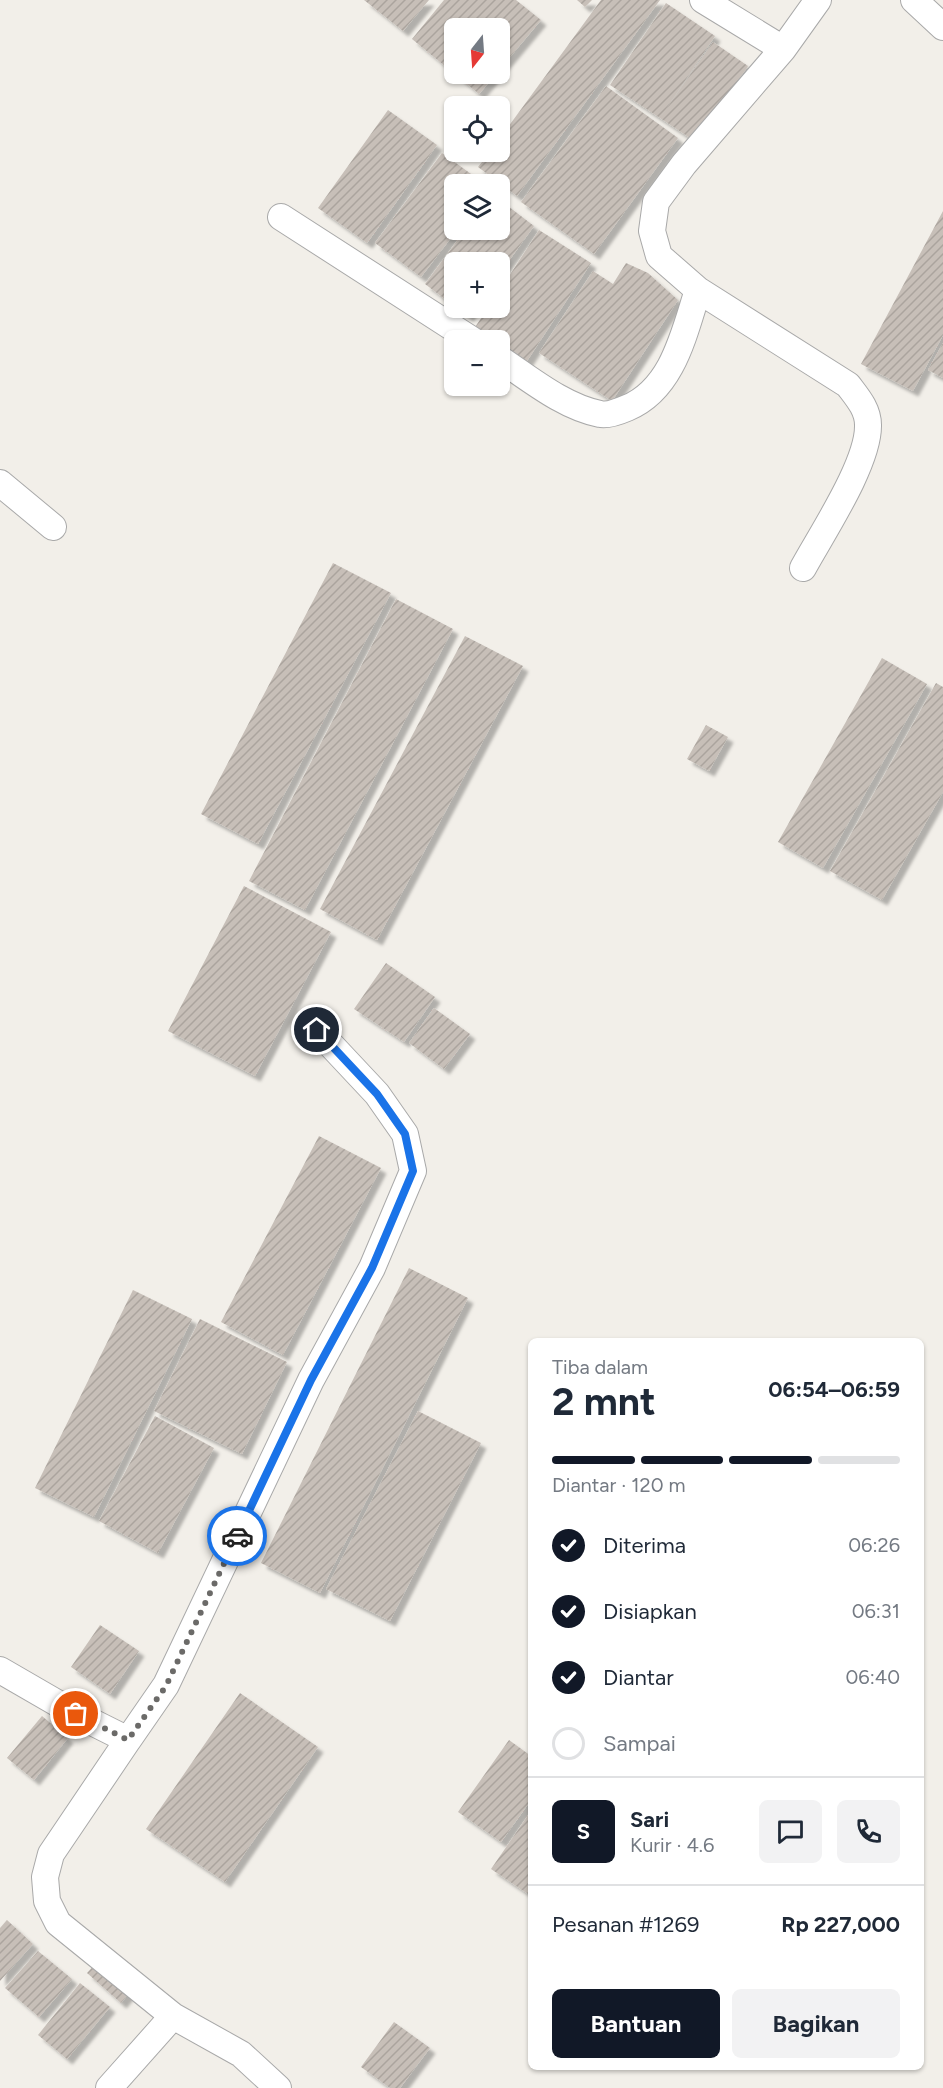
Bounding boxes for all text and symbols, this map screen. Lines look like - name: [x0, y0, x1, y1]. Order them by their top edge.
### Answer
- north arrow: [444, 18, 510, 84]
- map controls: [444, 18, 510, 396]
- button: locate: [444, 96, 510, 162]
- button: layers: [444, 174, 510, 240]
- button: +: [444, 252, 510, 318]
- button: −: [444, 330, 510, 396]
- pin: [291, 1004, 342, 1055]
- icon: home: [300, 1013, 333, 1046]
- text: Tiba dalam: [552, 1355, 648, 1379]
- text: 06:54–06:59: [768, 1376, 900, 1403]
- text: 2 mnt: [552, 1378, 656, 1425]
- text: Diantar · 120 m: [552, 1473, 685, 1497]
- courier: [207, 1506, 267, 1566]
- icon: car: [221, 1520, 254, 1553]
- icon: check: [552, 1529, 585, 1562]
- text: Diterima: [603, 1532, 686, 1559]
- text: 06:26: [848, 1533, 900, 1557]
- icon: check: [552, 1595, 585, 1628]
- text: Disiapkan: [603, 1598, 697, 1625]
- text: 06:31: [852, 1599, 900, 1623]
- icon: check: [552, 1661, 585, 1694]
- text: Diantar: [603, 1664, 674, 1691]
- text: 06:40: [846, 1665, 900, 1689]
- pin: [50, 1688, 101, 1739]
- icon: bag: [59, 1697, 92, 1730]
- text: Sampai: [603, 1730, 676, 1757]
- button: chat: [759, 1800, 822, 1863]
- button: phone: [837, 1800, 900, 1863]
- text: Sari: [630, 1806, 669, 1833]
- text: S: [577, 1818, 590, 1845]
- text: Kurir · 4.6: [630, 1833, 714, 1857]
- text: Pesanan #1269: [552, 1911, 699, 1938]
- text: Rp 227,000: [781, 1911, 900, 1938]
- button: Bantuan: [552, 1989, 720, 2058]
- button: Bagikan: [732, 1989, 900, 2058]

